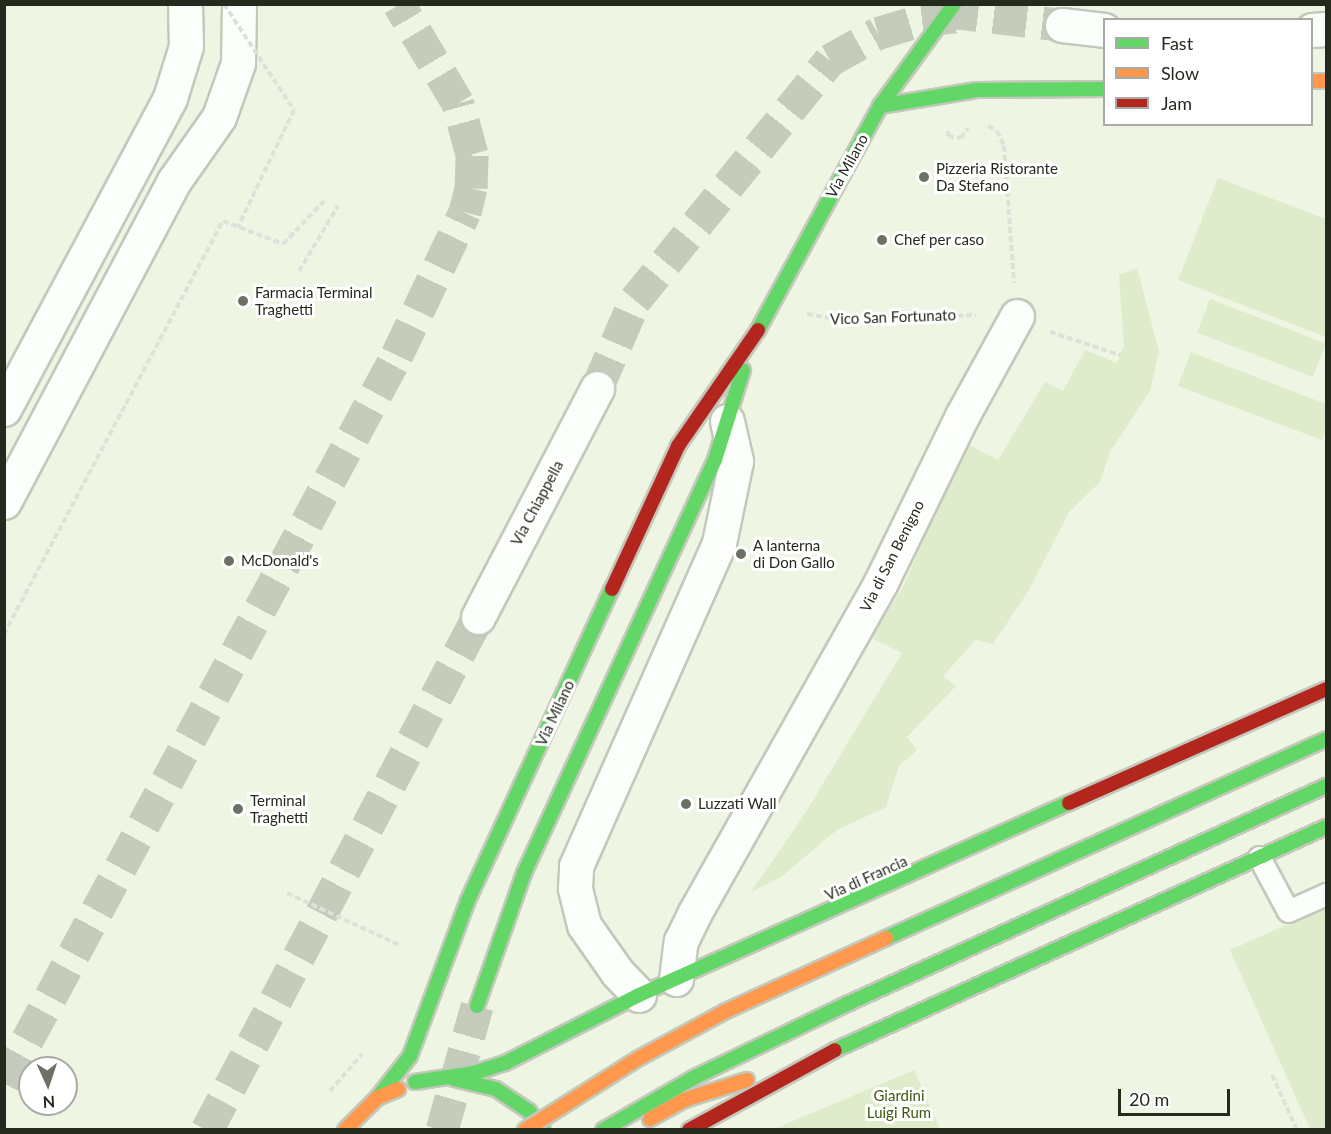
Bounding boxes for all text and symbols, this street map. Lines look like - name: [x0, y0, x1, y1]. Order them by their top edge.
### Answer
- legend: [1103, 18, 1313, 126]
- text: Fast: [1161, 32, 1193, 54]
- text: Slow: [1161, 62, 1199, 84]
- text: Jam: [1161, 92, 1192, 114]
- street label: Via Milano: [822, 131, 872, 201]
- place label: Pizzeria Ristorante Da Stefano: [936, 159, 1058, 194]
- marker: Pizzeria Ristorante Da Stefano: [917, 170, 931, 184]
- place label: Chef per caso: [894, 231, 985, 249]
- marker: Chef per caso: [875, 233, 889, 247]
- place label: Farmacia Terminal Traghetti: [255, 283, 373, 318]
- marker: Farmacia Terminal Traghetti: [236, 294, 250, 308]
- street label: Vico San Fortunato: [830, 306, 956, 328]
- street label: Via Chiappella: [507, 457, 567, 549]
- street label: Via di San Benigno: [856, 497, 928, 615]
- place label: A lanterna di Don Gallo: [753, 536, 835, 571]
- marker: A lanterna di Don Gallo: [734, 547, 748, 561]
- place label: McDonald's: [241, 552, 319, 570]
- marker: McDonald's: [222, 554, 236, 568]
- street label: Via Milano: [532, 677, 578, 749]
- place label: Terminal Traghetti: [250, 791, 308, 826]
- place label: Luzzati Wall: [698, 795, 777, 813]
- marker: Luzzati Wall: [679, 797, 693, 811]
- marker: Terminal Traghetti: [231, 802, 245, 816]
- street label: Via di Francia: [822, 852, 910, 904]
- north arrow: [18, 1056, 78, 1116]
- scale bar: [1121, 1077, 1234, 1115]
- park label: Giardini Luigi Rum: [867, 1086, 931, 1121]
- text: 20 m: [1129, 1088, 1169, 1110]
- text: N: [42, 1093, 56, 1112]

